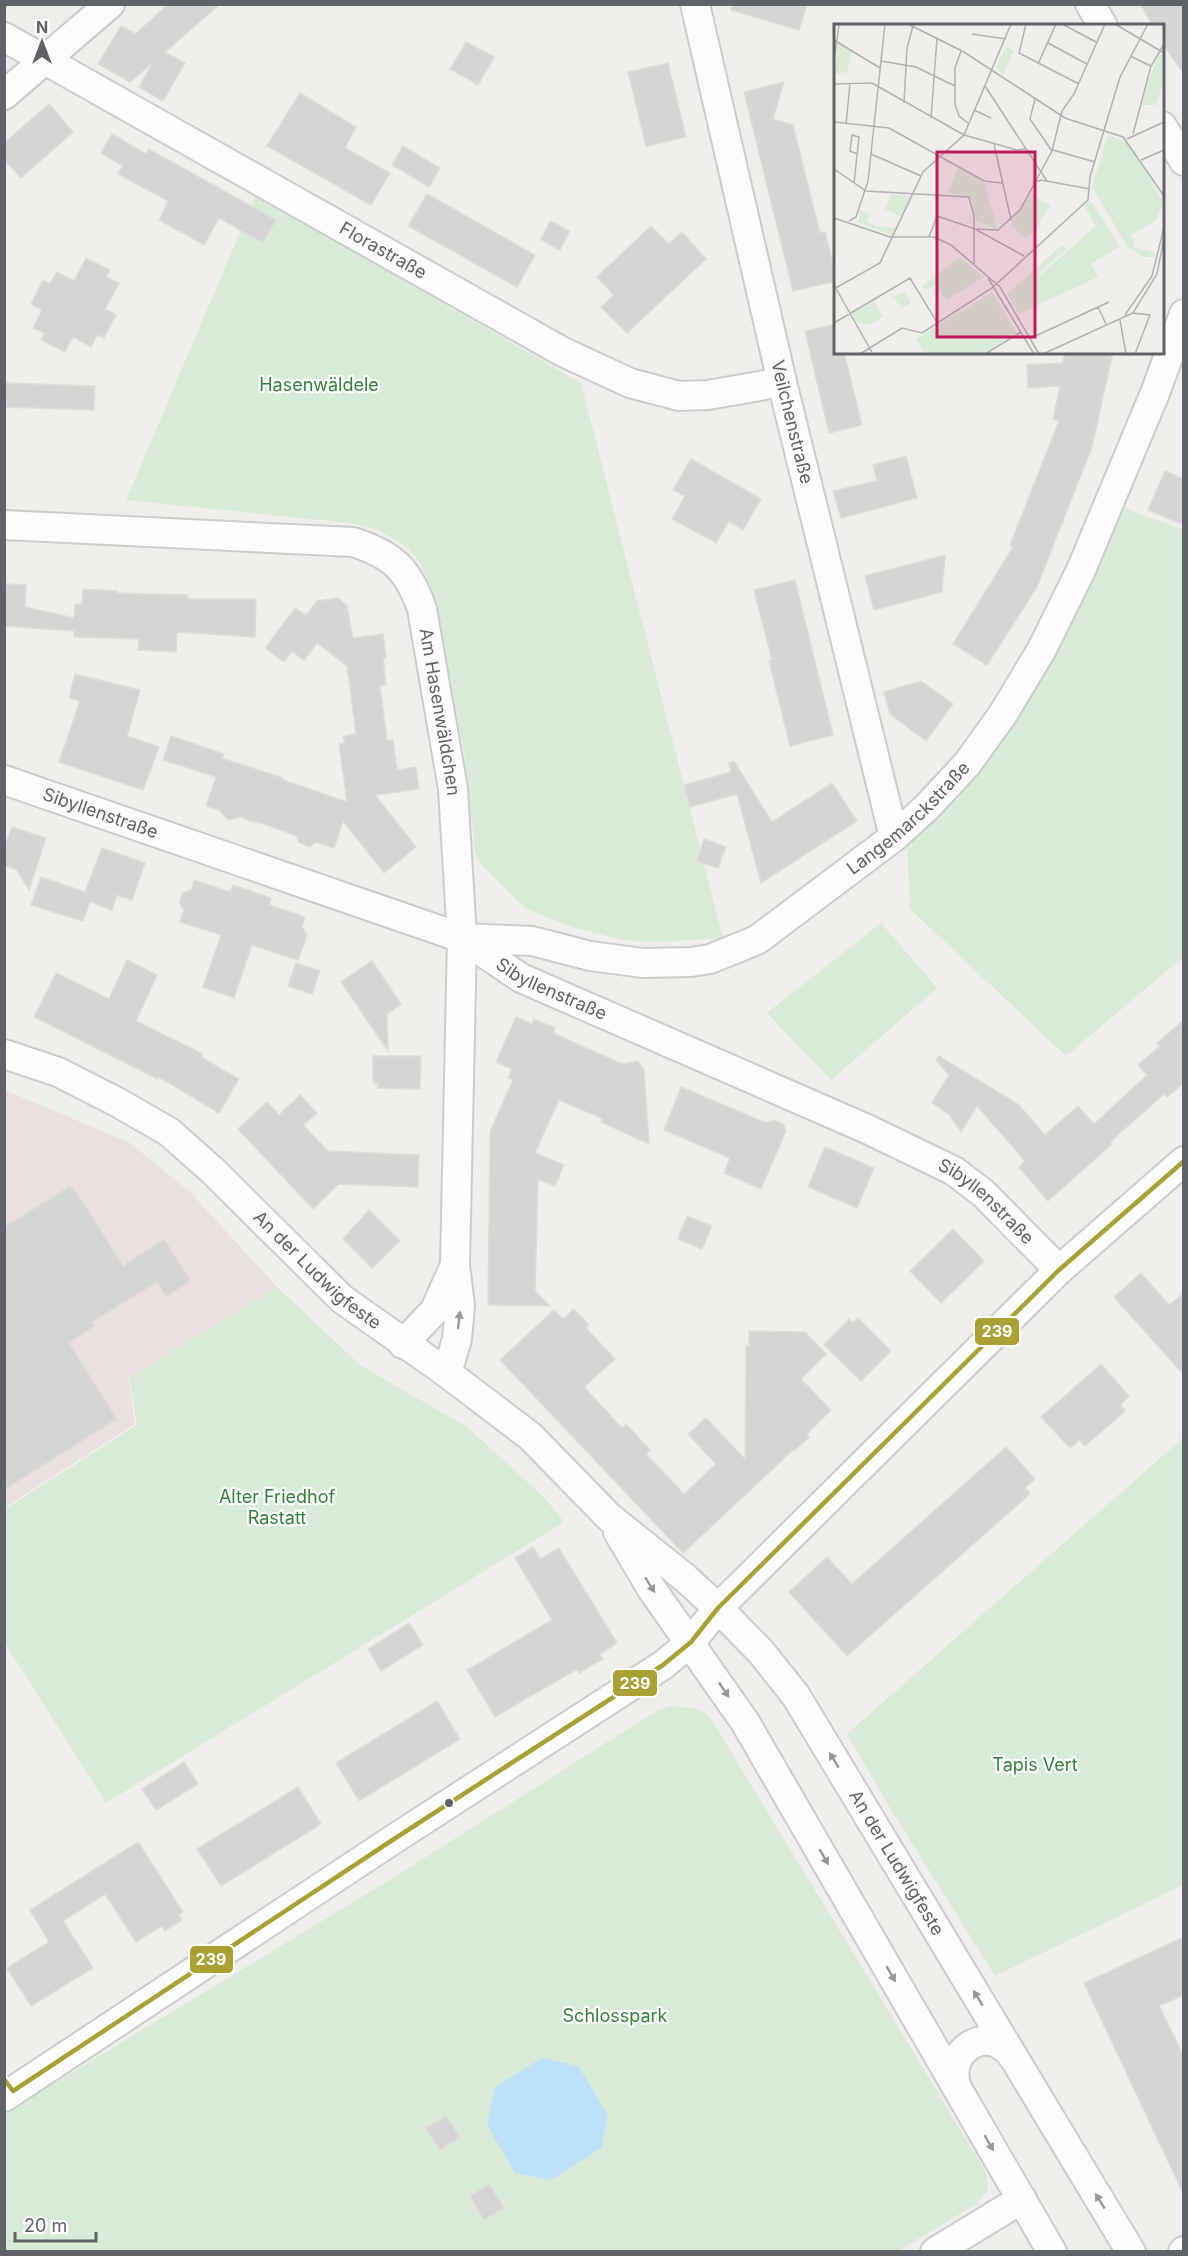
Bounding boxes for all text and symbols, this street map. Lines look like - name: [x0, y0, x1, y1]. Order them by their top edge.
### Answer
- north arrow: [12, 12, 72, 72]
- text: N: [36, 17, 48, 37]
- inset map: [834, 24, 1164, 354]
- street label: Florastraße: [336, 217, 430, 283]
- street label: Veilchenstraße: [767, 358, 818, 486]
- park label: Hasenwäldele: [259, 374, 379, 395]
- street label: Am Hasenwäldchen: [415, 627, 464, 796]
- street label: Langemarckstraße: [842, 757, 974, 879]
- street label: Sibyllenstraße: [40, 783, 161, 842]
- street label: Sibyllenstraße: [492, 953, 610, 1024]
- street label: Sibyllenstraße: [935, 1154, 1039, 1248]
- street label: An der Ludwigfeste: [249, 1206, 385, 1333]
- one-way arrow: [454, 1310, 464, 1329]
- line badge: 239: [974, 1317, 1020, 1346]
- text: 239: [982, 1321, 1012, 1341]
- park label: Alter Friedhof Rastatt: [219, 1486, 335, 1528]
- one-way arrow: [644, 1577, 655, 1593]
- line badge: 239: [612, 1669, 658, 1697]
- text: 239: [620, 1673, 650, 1693]
- one-way arrow: [718, 1681, 730, 1697]
- one-way arrow: [828, 1752, 839, 1768]
- park label: Tapis Vert: [992, 1754, 1078, 1775]
- street label: An der Ludwigfeste: [845, 1786, 949, 1939]
- unlabelled marker: [443, 1797, 455, 1809]
- one-way arrow: [818, 1849, 829, 1865]
- line badge: 239: [189, 1945, 234, 1974]
- text: 239: [196, 1949, 226, 1969]
- one-way arrow: [886, 1966, 896, 1983]
- one-way arrow: [973, 1990, 984, 2006]
- park label: Schlosspark: [563, 2005, 668, 2026]
- one-way arrow: [984, 2134, 994, 2151]
- one-way arrow: [1095, 2193, 1106, 2209]
- scale bar: [15, 2205, 96, 2243]
- text: 20 m: [24, 2215, 67, 2236]

